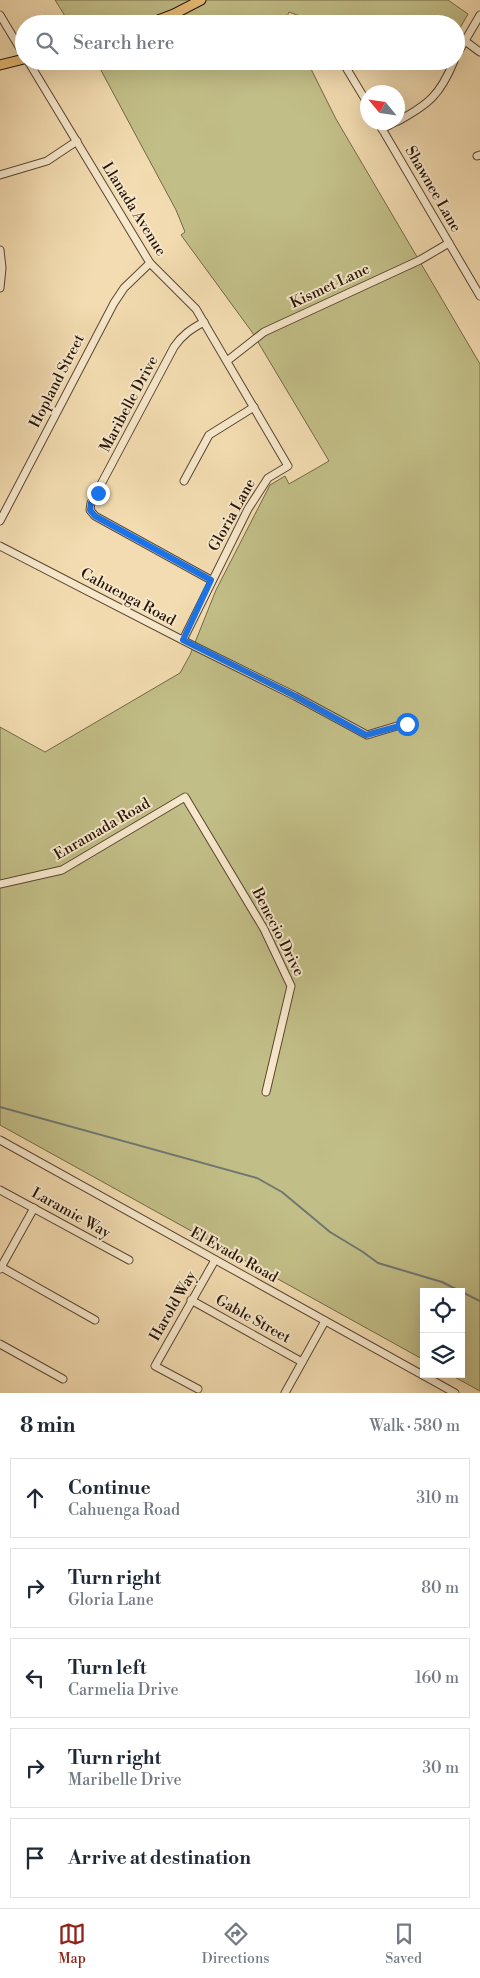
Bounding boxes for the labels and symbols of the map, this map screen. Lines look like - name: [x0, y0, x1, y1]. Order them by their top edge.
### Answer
- north arrow: [360, 85, 405, 130]
- street label: Shawnee Lane: [401, 142, 465, 236]
- street label: Llanada Avenue: [98, 159, 170, 259]
- street label: Kismet Lane: [287, 259, 373, 313]
- street label: Hopland Street: [25, 330, 89, 431]
- street label: Maribelle Drive: [96, 353, 162, 455]
- street label: Gloria Lane: [204, 475, 260, 555]
- route end: [87, 482, 110, 505]
- street label: Cahuenga Road: [77, 564, 179, 630]
- route start: [396, 713, 419, 736]
- street label: Enramada Road: [50, 794, 154, 864]
- street label: Benecio Drive: [247, 884, 308, 979]
- street label: Laramie Way: [28, 1183, 115, 1243]
- street label: El Evado Road: [187, 1223, 282, 1287]
- street label: Harold Way: [145, 1267, 201, 1344]
- street label: Gable Street: [212, 1291, 295, 1348]

